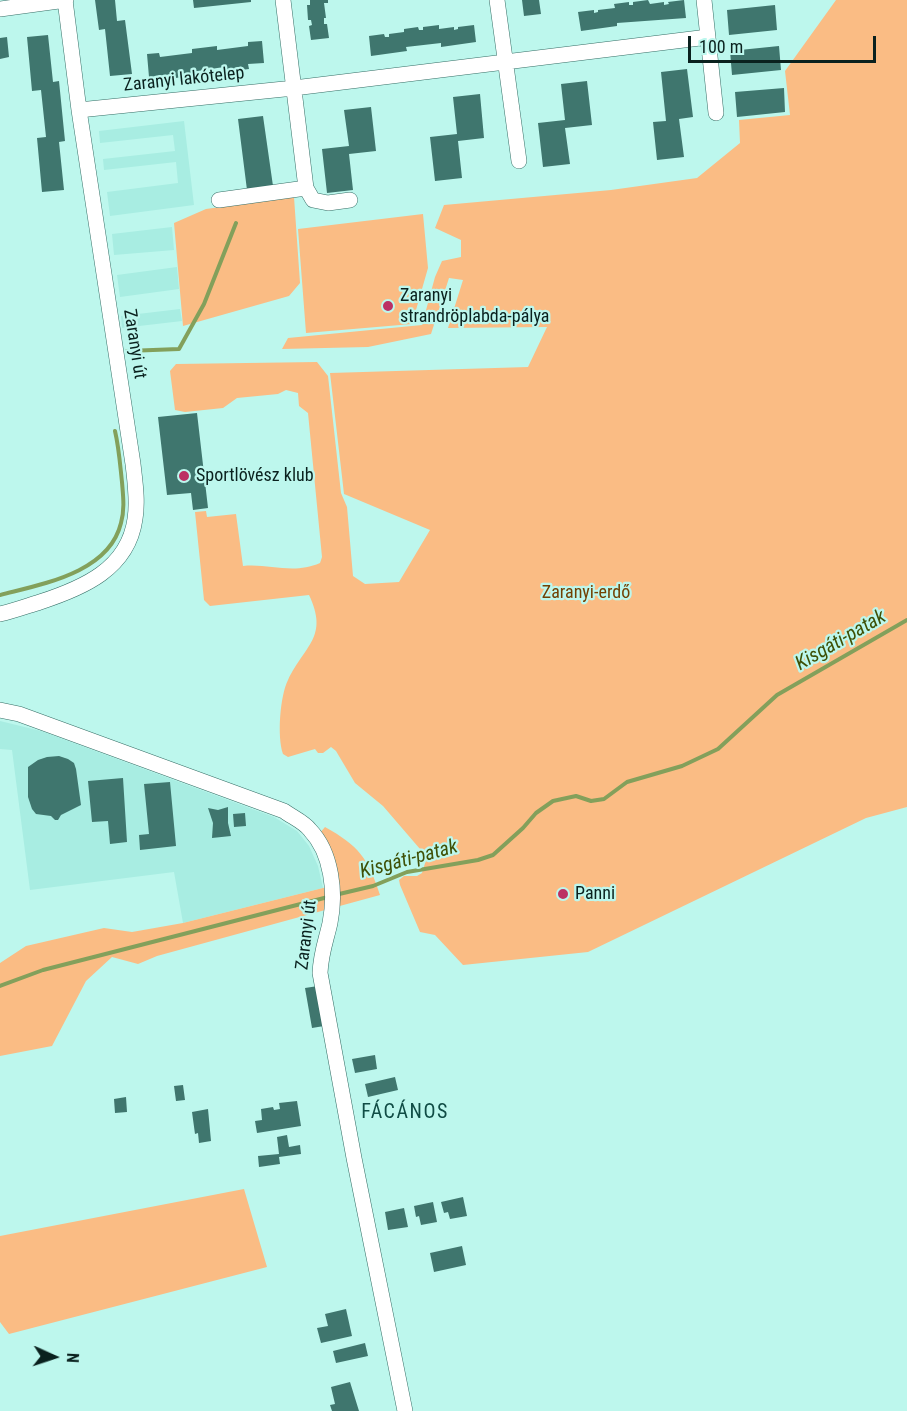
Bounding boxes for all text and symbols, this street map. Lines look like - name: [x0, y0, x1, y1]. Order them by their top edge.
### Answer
- scale bar: [691, 24, 878, 62]
- text: 100 m: [699, 36, 743, 57]
- street label: Zaranyi lakótelep: [123, 63, 245, 97]
- place label: Zaranyi strandröplabda-pálya: [400, 285, 549, 328]
- marker: Zaranyi strandröplabda-pálya: [381, 299, 395, 313]
- street label: Zaranyi út: [118, 308, 150, 380]
- place label: Sportlövész klub: [196, 465, 314, 487]
- marker: Sportlövész klub: [177, 469, 191, 483]
- park label: Zaranyi-erdő: [542, 582, 630, 604]
- water label: Kisgáti-patak: [792, 606, 890, 676]
- water label: Kisgáti-patak: [357, 835, 461, 885]
- place label: Panni: [575, 883, 615, 905]
- marker: Panni: [556, 887, 570, 901]
- street label: Zaranyi út: [292, 899, 322, 971]
- district label: FÁCÁNOS: [361, 1101, 449, 1125]
- north arrow: [24, 1327, 84, 1387]
- text: N: [63, 1353, 82, 1363]

